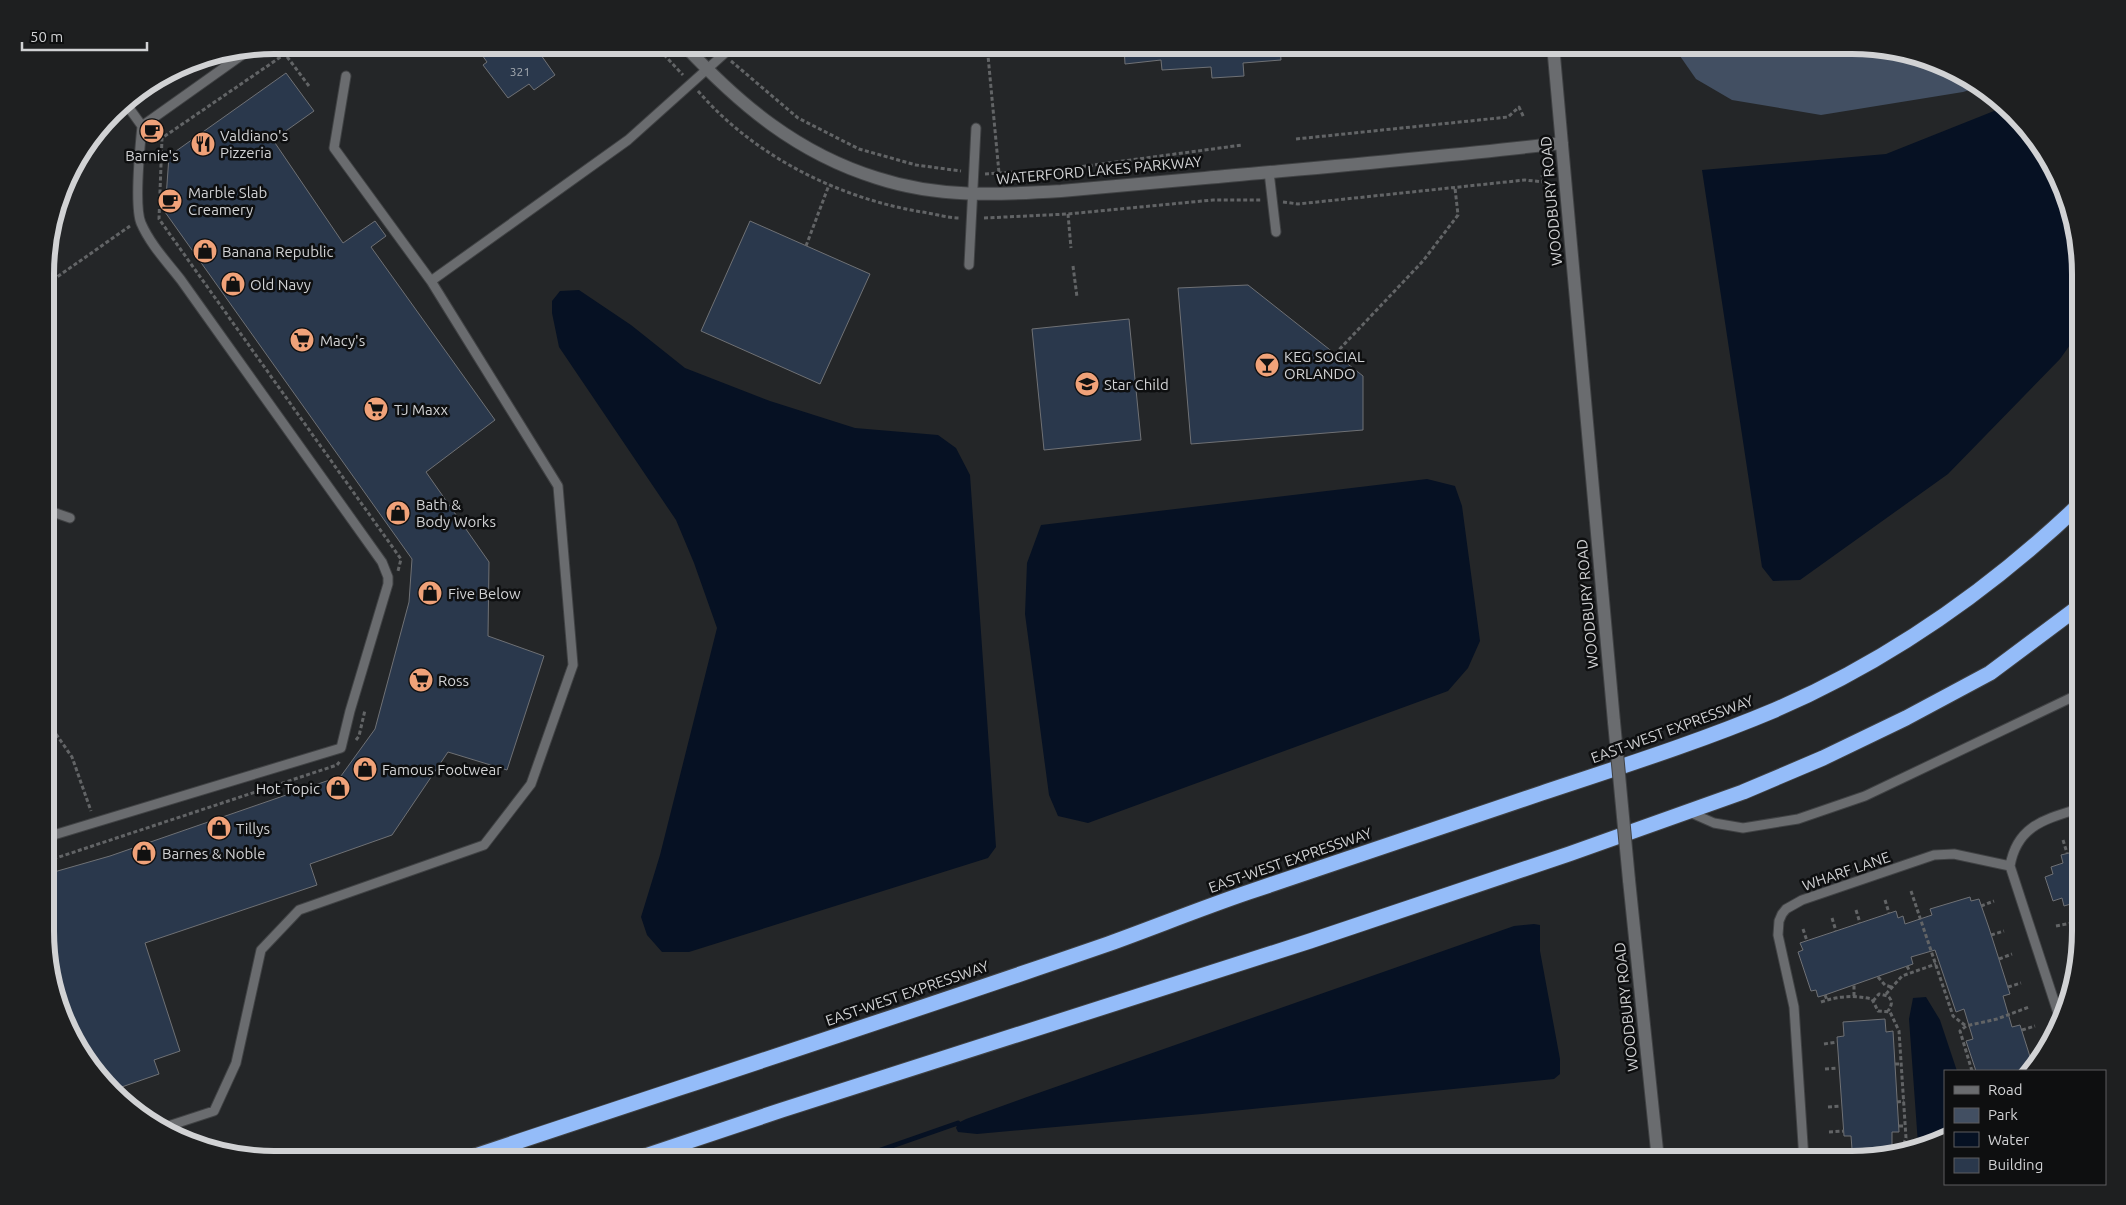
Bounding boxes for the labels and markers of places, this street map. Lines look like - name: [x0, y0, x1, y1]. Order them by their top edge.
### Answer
- cafe icon: Barnie's: [139, 118, 165, 144]
- place label: Valdiano's Pizzeria: [220, 127, 288, 161]
- restaurant icon: Valdiano's Pizzeria: [190, 131, 216, 157]
- place label: Barnie's: [125, 147, 179, 164]
- place label: Marble Slab Creamery: [188, 184, 267, 218]
- cafe icon: Marble Slab Creamery: [157, 188, 183, 214]
- shop icon: Banana Republic: [192, 238, 218, 264]
- place label: Banana Republic: [222, 243, 334, 260]
- shop icon: Old Navy: [220, 271, 246, 297]
- place label: Old Navy: [250, 276, 311, 293]
- supermarket icon: Macy's: [289, 327, 315, 353]
- place label: Macy's: [320, 332, 365, 349]
- place label: KEG SOCIAL ORLANDO: [1284, 348, 1365, 382]
- bar icon: KEG SOCIAL ORLANDO: [1254, 352, 1280, 378]
- school or university icon: Star Child: [1074, 371, 1100, 397]
- place label: Star Child: [1104, 376, 1169, 393]
- supermarket icon: TJ Maxx: [363, 396, 389, 422]
- place label: TJ Maxx: [394, 401, 449, 418]
- place label: Bath & Body Works: [416, 496, 496, 530]
- shop icon: Bath & Body Works: [385, 500, 411, 526]
- shop icon: Five Below: [417, 580, 443, 606]
- place label: Five Below: [448, 585, 521, 602]
- supermarket icon: Ross: [408, 667, 434, 693]
- place label: Ross: [438, 672, 469, 689]
- shop icon: Famous Footwear: [352, 756, 378, 782]
- place label: Famous Footwear: [382, 761, 502, 778]
- shop icon: Hot Topic: [325, 775, 351, 801]
- place label: Hot Topic: [256, 780, 320, 797]
- shop icon: Tillys: [206, 815, 232, 841]
- place label: Tillys: [236, 820, 270, 837]
- shop icon: Barnes & Noble: [131, 840, 157, 866]
- place label: Barnes & Noble: [162, 845, 265, 862]

